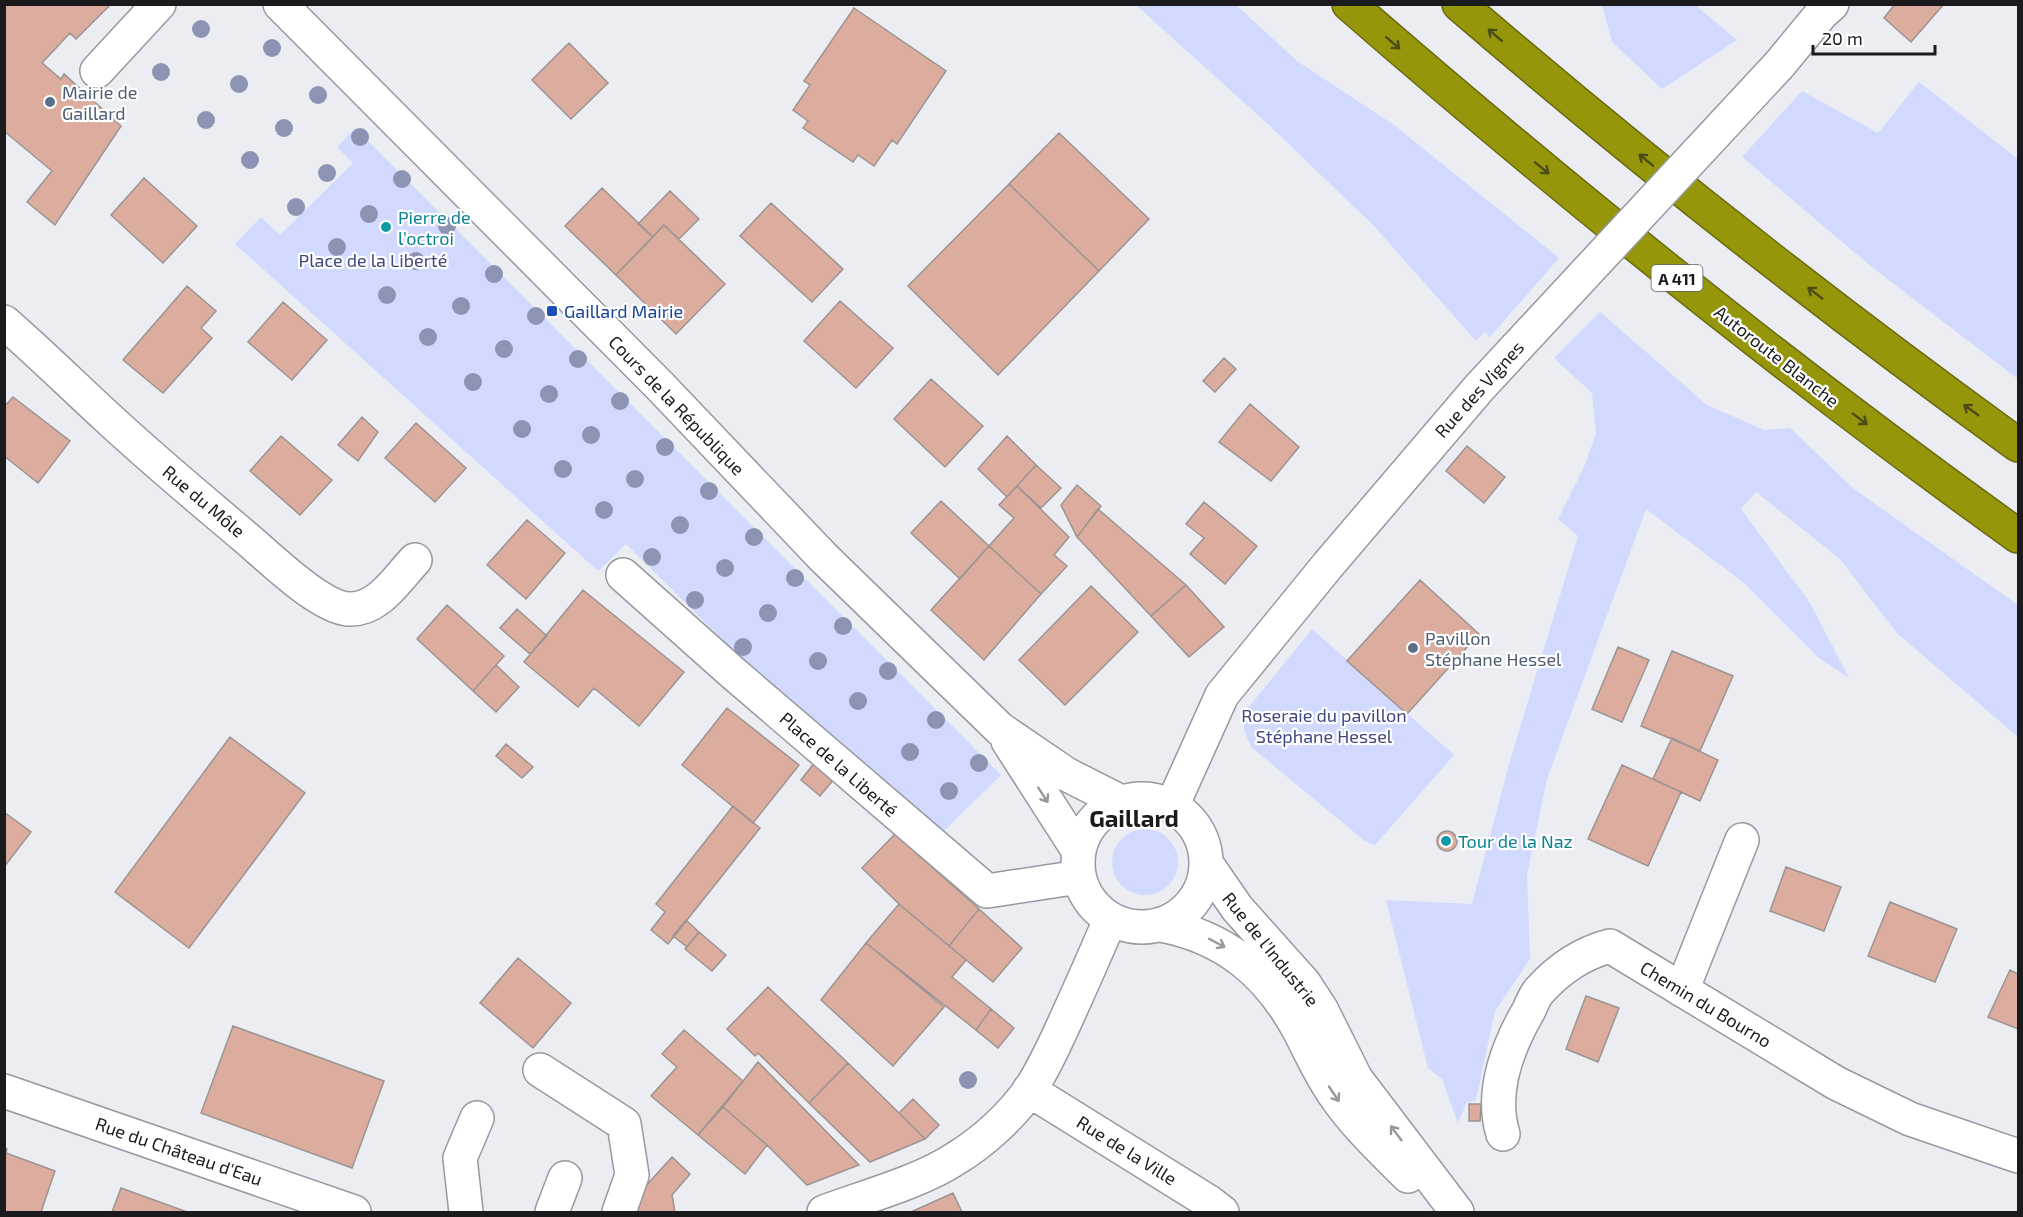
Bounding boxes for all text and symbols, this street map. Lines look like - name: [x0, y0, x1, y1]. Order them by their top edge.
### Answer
- scale bar: [1813, 18, 1934, 56]
- text: 20 m: [1822, 27, 1863, 49]
- one-way arrow: [1487, 29, 1503, 42]
- one-way arrow: [1385, 36, 1400, 50]
- place label: Mairie de Gaillard: [62, 81, 137, 124]
- marker: Mairie de Gaillard: [43, 95, 57, 109]
- one-way arrow: [1638, 153, 1654, 166]
- one-way arrow: [1534, 162, 1550, 175]
- place label: Pierre de l’octroi: [398, 206, 471, 249]
- marker: Pierre de l’octroi: [379, 220, 393, 234]
- park label: Place de la Liberté: [299, 249, 447, 271]
- road number: A 411: [1652, 265, 1702, 291]
- one-way arrow: [1808, 287, 1824, 300]
- place label: Gaillard Mairie: [564, 300, 683, 322]
- street label: Autoroute Blanche: [1710, 300, 1844, 412]
- marker: Gaillard Mairie: [545, 304, 559, 318]
- street label: Cours de la République: [604, 330, 750, 480]
- street label: Rue des Vignes: [1430, 336, 1528, 442]
- one-way arrow: [1964, 404, 1980, 417]
- one-way arrow: [1852, 413, 1868, 426]
- street label: Rue du Môle: [158, 460, 250, 542]
- place label: Pavillon Stéphane Hessel: [1425, 627, 1562, 670]
- marker: Pavillon Stéphane Hessel: [1406, 641, 1420, 655]
- park label: Roseraie du pavillon Stéphane Hessel: [1241, 704, 1407, 747]
- street label: Place de la Liberté: [776, 707, 902, 821]
- one-way arrow: [1037, 787, 1049, 803]
- district label: Gaillard: [1089, 803, 1179, 832]
- place label: Tour de la Naz: [1458, 830, 1573, 852]
- marker: Tour de la Naz: [1439, 834, 1453, 848]
- street label: Rue de l'Industrie: [1218, 887, 1324, 1011]
- one-way arrow: [1207, 938, 1225, 949]
- street label: Chemin du Bourno: [1636, 956, 1776, 1052]
- one-way arrow: [1328, 1085, 1340, 1102]
- street label: Rue de la Ville: [1073, 1111, 1181, 1189]
- street label: Rue du Château d'Eau: [93, 1112, 265, 1190]
- one-way arrow: [1390, 1125, 1403, 1141]

